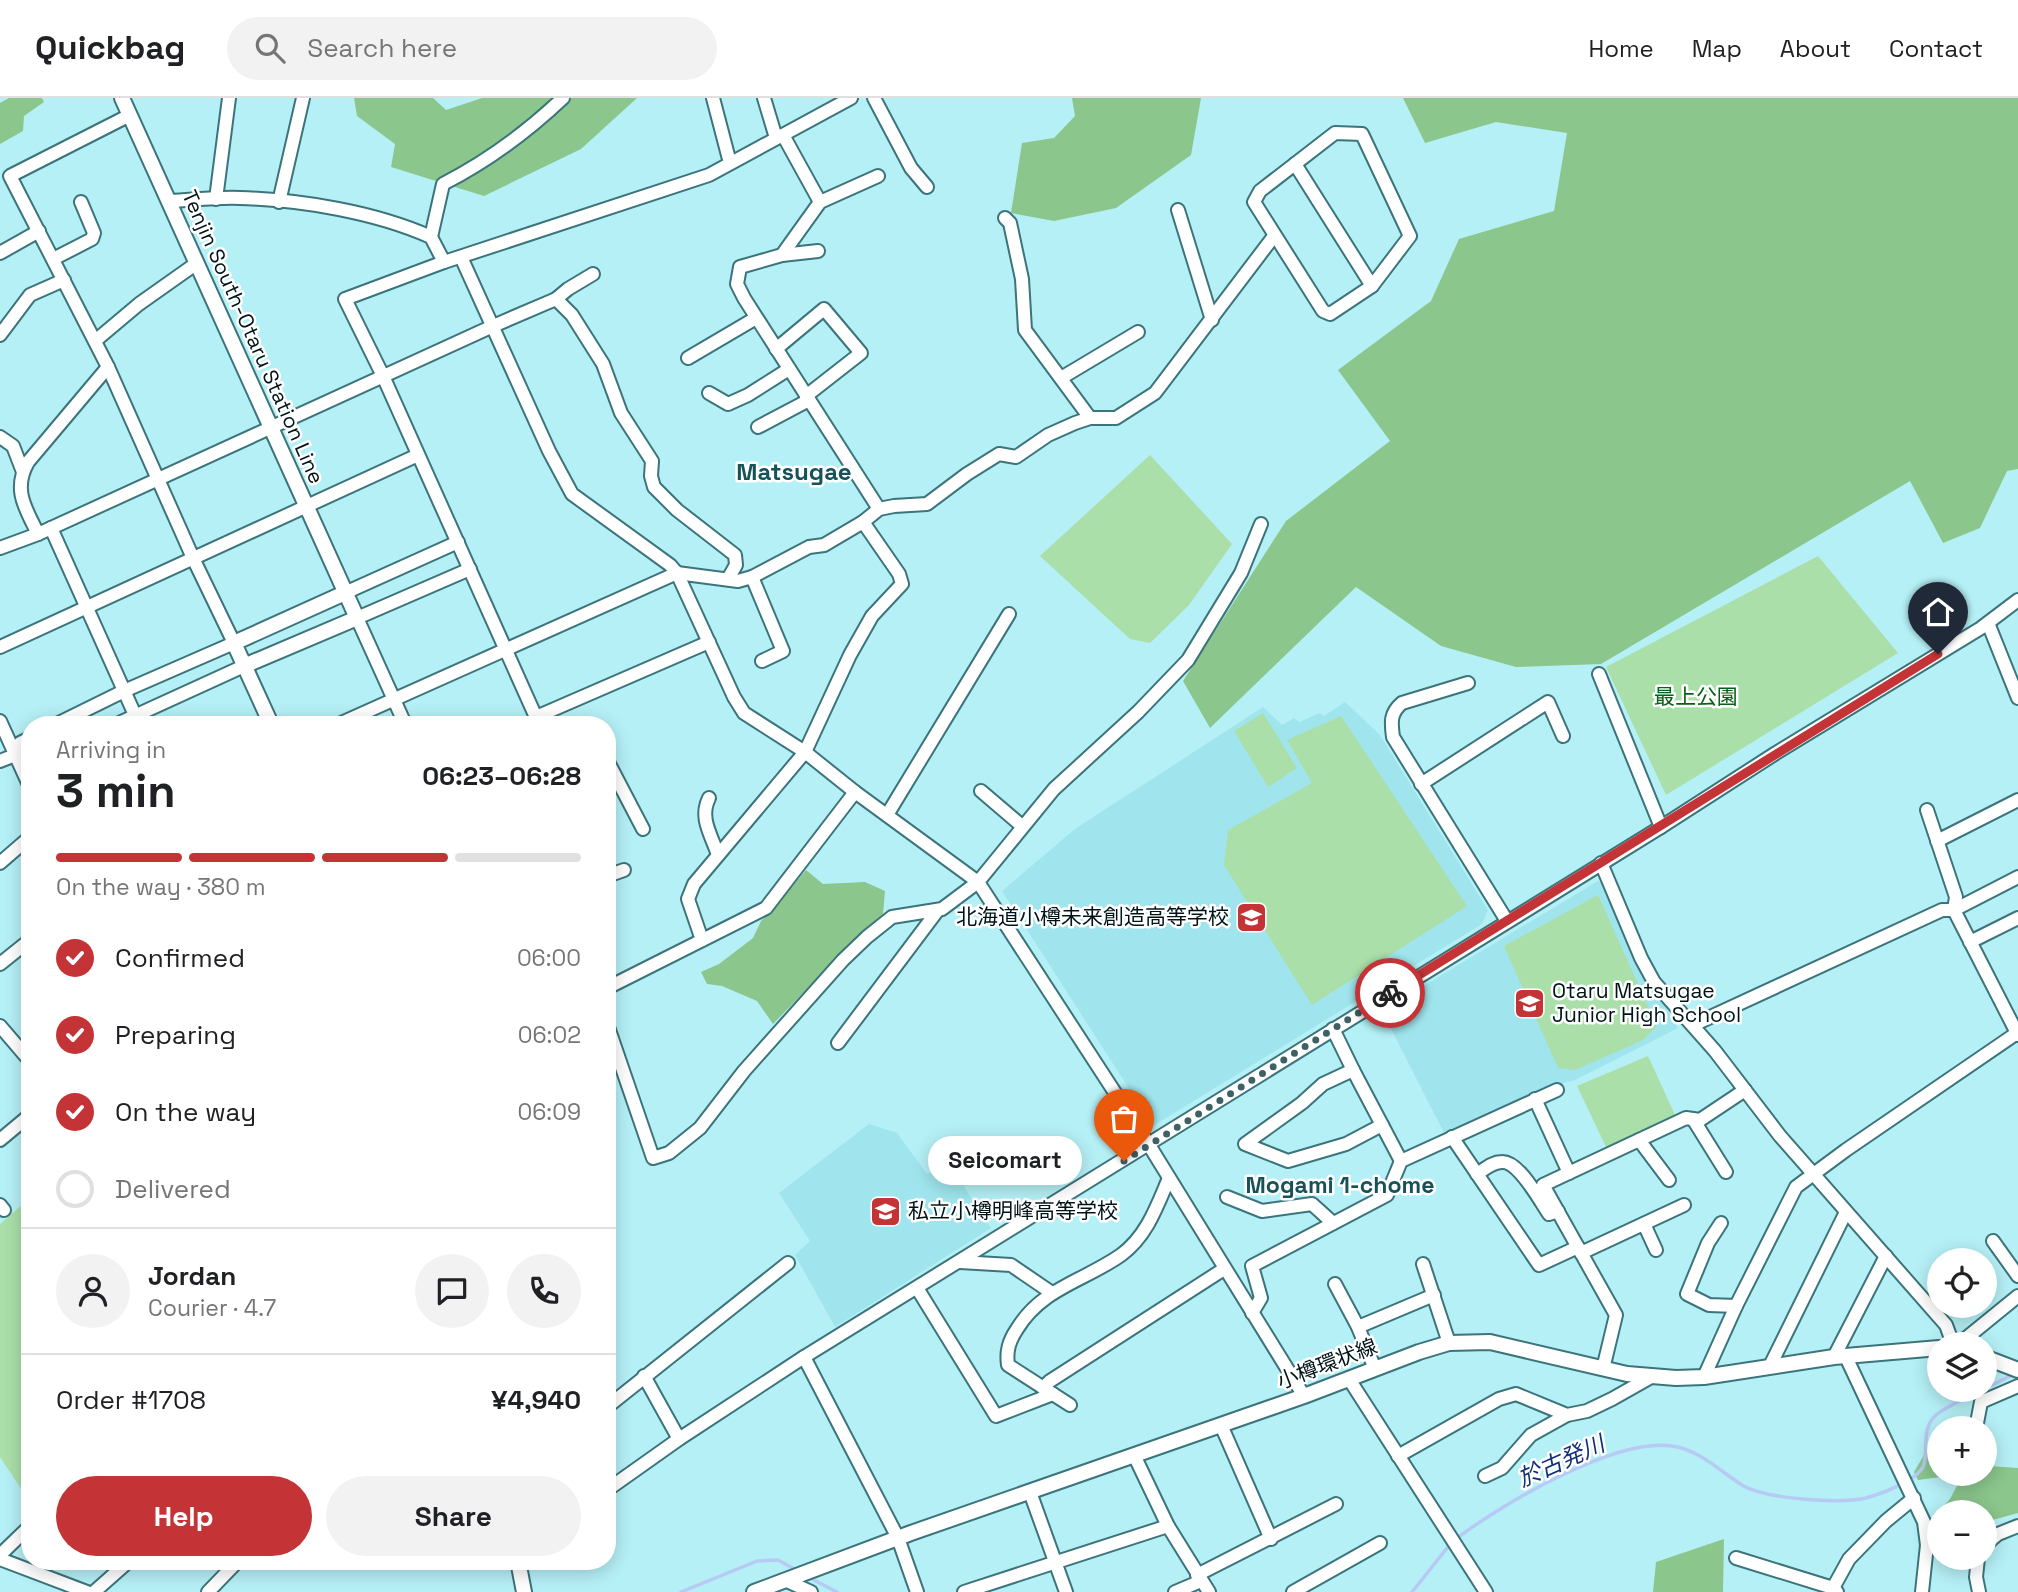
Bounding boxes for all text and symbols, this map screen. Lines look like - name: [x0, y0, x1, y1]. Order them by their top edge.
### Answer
- search box: [227, 17, 717, 80]
- text: Quickbag: [35, 27, 185, 69]
- icon: search: [251, 29, 289, 67]
- text: Search here: [307, 31, 457, 65]
- text: Home: [1588, 33, 1654, 64]
- text: Map: [1692, 33, 1742, 64]
- text: About: [1780, 33, 1851, 64]
- text: Contact: [1889, 33, 1983, 64]
- street label: Tenjin South-Otaru Station Line: [176, 186, 331, 488]
- district label: Matsugae: [736, 456, 852, 487]
- pin: [1908, 582, 1968, 654]
- icon: home: [1919, 593, 1957, 631]
- park label: 最上公園: [1654, 683, 1738, 710]
- text: Arriving in: [56, 735, 166, 765]
- text: 06:23–06:28: [422, 759, 581, 793]
- text: 3 min: [56, 762, 176, 820]
- text: On the way · 380 m: [56, 872, 266, 902]
- school or university icon: 北海道小樽未来創造高等学校: [1235, 900, 1269, 934]
- place label: 北海道小樽未来創造高等学校: [956, 903, 1229, 930]
- icon: check: [56, 939, 94, 977]
- text: Confirmed: [115, 941, 245, 975]
- text: 06:00: [517, 943, 581, 973]
- courier: [1355, 958, 1425, 1028]
- icon: bike: [1371, 974, 1409, 1012]
- place label: Otaru Matsugae Junior High School: [1552, 977, 1741, 1028]
- school or university icon: Otaru Matsugae Junior High School: [1512, 986, 1546, 1020]
- icon: check: [56, 1016, 94, 1054]
- text: Preparing: [115, 1018, 236, 1052]
- text: 06:02: [518, 1020, 581, 1050]
- pin: [1094, 1089, 1154, 1161]
- icon: check: [56, 1093, 94, 1131]
- text: On the way: [115, 1095, 256, 1129]
- text: 06:09: [518, 1097, 581, 1127]
- icon: bag: [1105, 1100, 1143, 1138]
- callout: Seicomart: [928, 1136, 1082, 1186]
- text: Seicomart: [948, 1145, 1062, 1175]
- district label: Mogami 1-chome: [1246, 1170, 1434, 1200]
- text: Delivered: [115, 1172, 231, 1206]
- school or university icon: 私立小樽明峰高等学校: [868, 1194, 902, 1228]
- place label: 私立小樽明峰高等学校: [908, 1197, 1118, 1224]
- map controls: [1927, 1248, 1997, 1570]
- button: locate: [1927, 1248, 1997, 1318]
- button: person: [56, 1254, 130, 1328]
- button: chat: [415, 1254, 489, 1328]
- button: phone: [507, 1254, 581, 1328]
- text: Jordan: [148, 1259, 236, 1293]
- text: Courier · 4.7: [148, 1293, 276, 1323]
- street label: 小樽環状線: [1273, 1332, 1381, 1395]
- button: layers: [1927, 1332, 1997, 1402]
- text: Order #1708: [56, 1383, 206, 1417]
- text: ¥4,940: [491, 1383, 581, 1417]
- button: +: [1927, 1416, 1997, 1486]
- water label: 於古発川: [1513, 1427, 1612, 1493]
- button: Help: [56, 1476, 312, 1556]
- button: Share: [326, 1476, 581, 1556]
- button: −: [1927, 1500, 1997, 1570]

